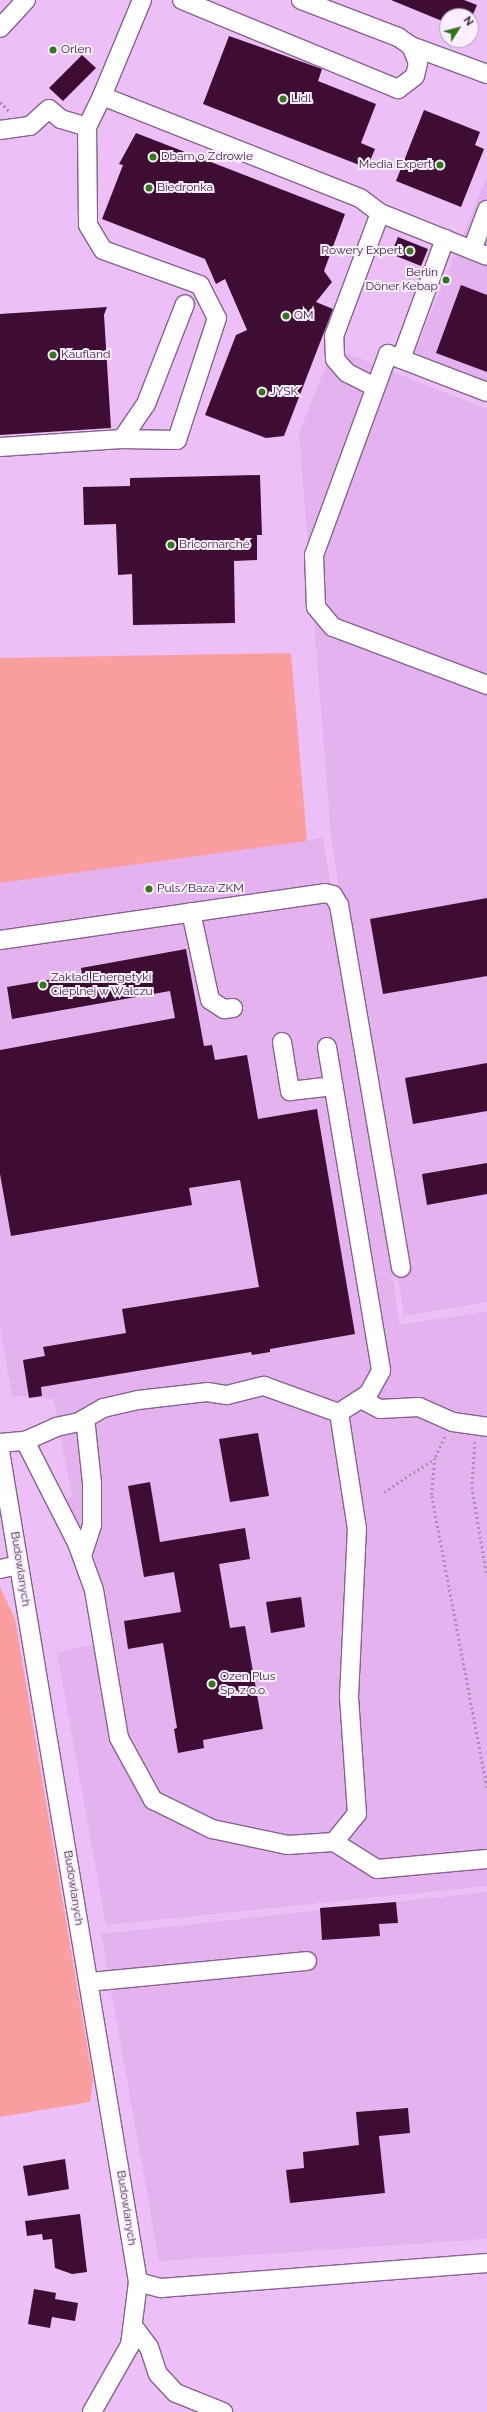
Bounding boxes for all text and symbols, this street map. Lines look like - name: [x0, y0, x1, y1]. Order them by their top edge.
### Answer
- north arrow: [439, 8, 479, 48]
- text: N: [461, 14, 476, 28]
- place label: Orlen: [61, 43, 91, 57]
- marker: Orlen: [48, 45, 58, 55]
- place label: Lidl: [291, 92, 311, 106]
- marker: Lidl: [278, 94, 288, 104]
- place label: Dbam o Zdrowie: [161, 150, 253, 164]
- marker: Dbam o Zdrowie: [148, 152, 158, 162]
- place label: Media Expert: [359, 158, 432, 172]
- marker: Media Expert: [435, 160, 445, 170]
- place label: Biedronka: [157, 181, 213, 195]
- marker: Biedronka: [144, 183, 154, 193]
- place label: Rowery Expert: [321, 244, 402, 258]
- marker: Rowery Expert: [405, 246, 415, 256]
- place label: Berlin Döner Kebap: [365, 266, 438, 294]
- marker: Berlin Döner Kebap: [441, 275, 451, 285]
- place label: QM: [294, 309, 314, 323]
- marker: QM: [281, 311, 291, 321]
- place label: Kaufland: [61, 348, 110, 362]
- marker: Kaufland: [48, 350, 58, 360]
- place label: JYSK: [270, 385, 298, 399]
- marker: JYSK: [257, 387, 267, 397]
- place label: Bricomarché: [179, 538, 250, 552]
- marker: Bricomarché: [166, 540, 176, 550]
- place label: Puls/Baza ZKM: [157, 882, 244, 896]
- marker: Puls/Baza ZKM: [144, 884, 154, 894]
- place label: Zakład Energetyki Cieplnej w Wałczu: [51, 971, 154, 999]
- marker: Zakład Energetyki Cieplnej w Wałczu: [38, 980, 48, 990]
- street label: Budowlanych: [7, 1530, 33, 1608]
- place label: Ozen Plus Sp. z o.o.: [220, 1670, 276, 1698]
- marker: Ozen Plus Sp. z o.o.: [207, 1679, 217, 1689]
- street label: Budowlanych: [60, 1849, 86, 1927]
- street label: Budowlanych: [113, 2169, 139, 2247]

